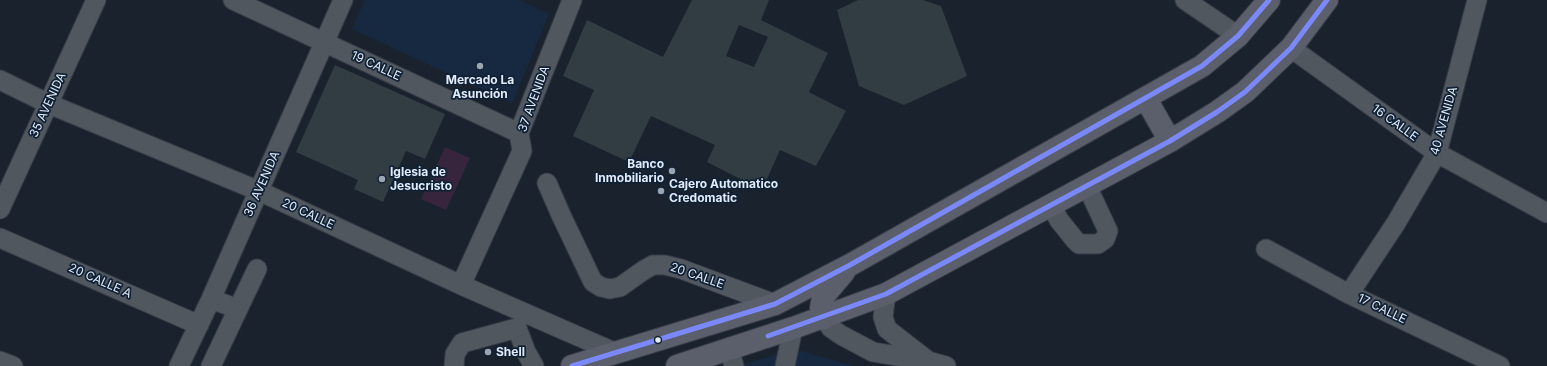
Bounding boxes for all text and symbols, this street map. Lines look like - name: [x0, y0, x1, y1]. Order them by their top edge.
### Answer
- street label: 19 CALLE: [349, 48, 403, 84]
- marker: Mercado La Asunción: [475, 61, 485, 71]
- street label: 37 AVENIDA: [515, 64, 553, 134]
- street label: 35 AVENIDA: [27, 70, 69, 140]
- place label: Mercado La Asunción: [446, 73, 514, 101]
- street label: 40 AVENIDA: [1427, 85, 1461, 157]
- street label: 16 CALLE: [1369, 102, 1421, 144]
- street label: 36 AVENIDA: [241, 149, 283, 219]
- place label: Banco Inmobiliario: [595, 157, 664, 185]
- place label: Iglesia de Jesucristo: [390, 165, 452, 193]
- marker: Banco Inmobiliario: [667, 166, 677, 176]
- marker: Iglesia de Jesucristo: [377, 174, 387, 184]
- place label: Cajero Automatico Credomatic: [669, 177, 778, 205]
- marker: Cajero Automatico Credomatic: [656, 186, 666, 196]
- street label: 20 CALLE: [280, 196, 336, 232]
- street label: 20 CALLE: [668, 260, 726, 292]
- street label: 20 CALLE A: [66, 261, 134, 301]
- street label: 17 CALLE: [1355, 291, 1409, 327]
- unlabelled marker: [653, 335, 663, 345]
- place label: Shell: [496, 345, 525, 359]
- marker: Shell: [483, 347, 493, 357]

